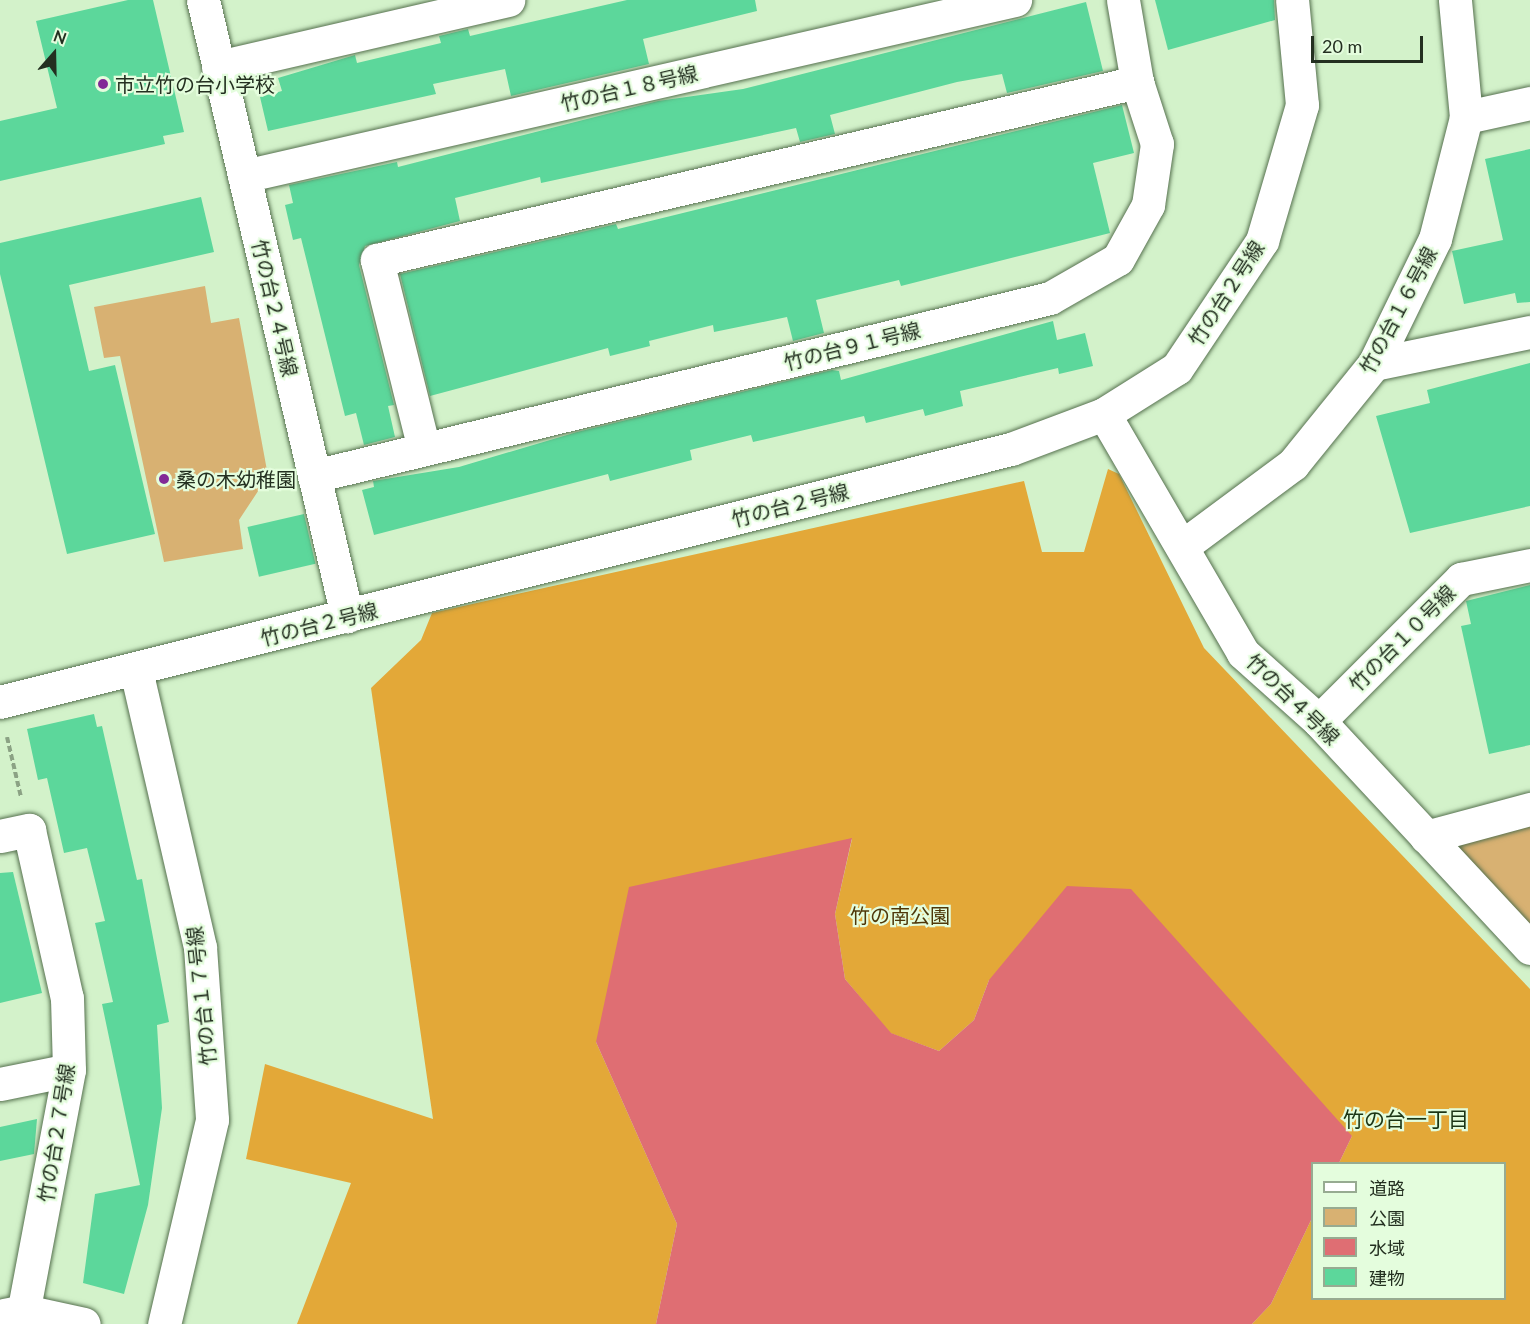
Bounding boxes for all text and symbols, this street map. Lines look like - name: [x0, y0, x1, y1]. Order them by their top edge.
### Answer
- north arrow: [24, 24, 84, 84]
- scale bar: [1314, 24, 1426, 62]
- text: N: [51, 26, 69, 48]
- text: 20 m: [1322, 35, 1362, 57]
- street label: 竹の台１８号線: [558, 61, 700, 115]
- place label: 市立竹の台小学校: [115, 72, 275, 96]
- marker: 市立竹の台小学校: [96, 77, 110, 91]
- street label: 竹の台２号線: [1183, 236, 1269, 350]
- street label: 竹の台２４号線: [248, 237, 302, 379]
- street label: 竹の台１６号線: [1355, 243, 1441, 377]
- street label: 竹の台９１号線: [781, 317, 923, 375]
- place label: 桑の木幼稚園: [176, 467, 296, 491]
- marker: 桑の木幼稚園: [157, 472, 171, 486]
- street label: 竹の台２号線: [729, 479, 851, 531]
- street label: 竹の台１０号線: [1344, 580, 1460, 696]
- street label: 竹の台２号線: [258, 598, 380, 650]
- street label: 竹の台４号線: [1242, 649, 1344, 749]
- park label: 竹の南公園: [850, 903, 950, 927]
- street label: 竹の台１７号線: [182, 925, 220, 1067]
- street label: 竹の台２７号線: [33, 1062, 79, 1204]
- district label: 竹の台一丁目: [1343, 1106, 1469, 1132]
- legend: [1311, 1162, 1506, 1300]
- text: 道路: [1369, 1177, 1405, 1199]
- text: 公園: [1369, 1207, 1405, 1229]
- text: 水域: [1369, 1237, 1405, 1259]
- text: 建物: [1369, 1267, 1405, 1289]

